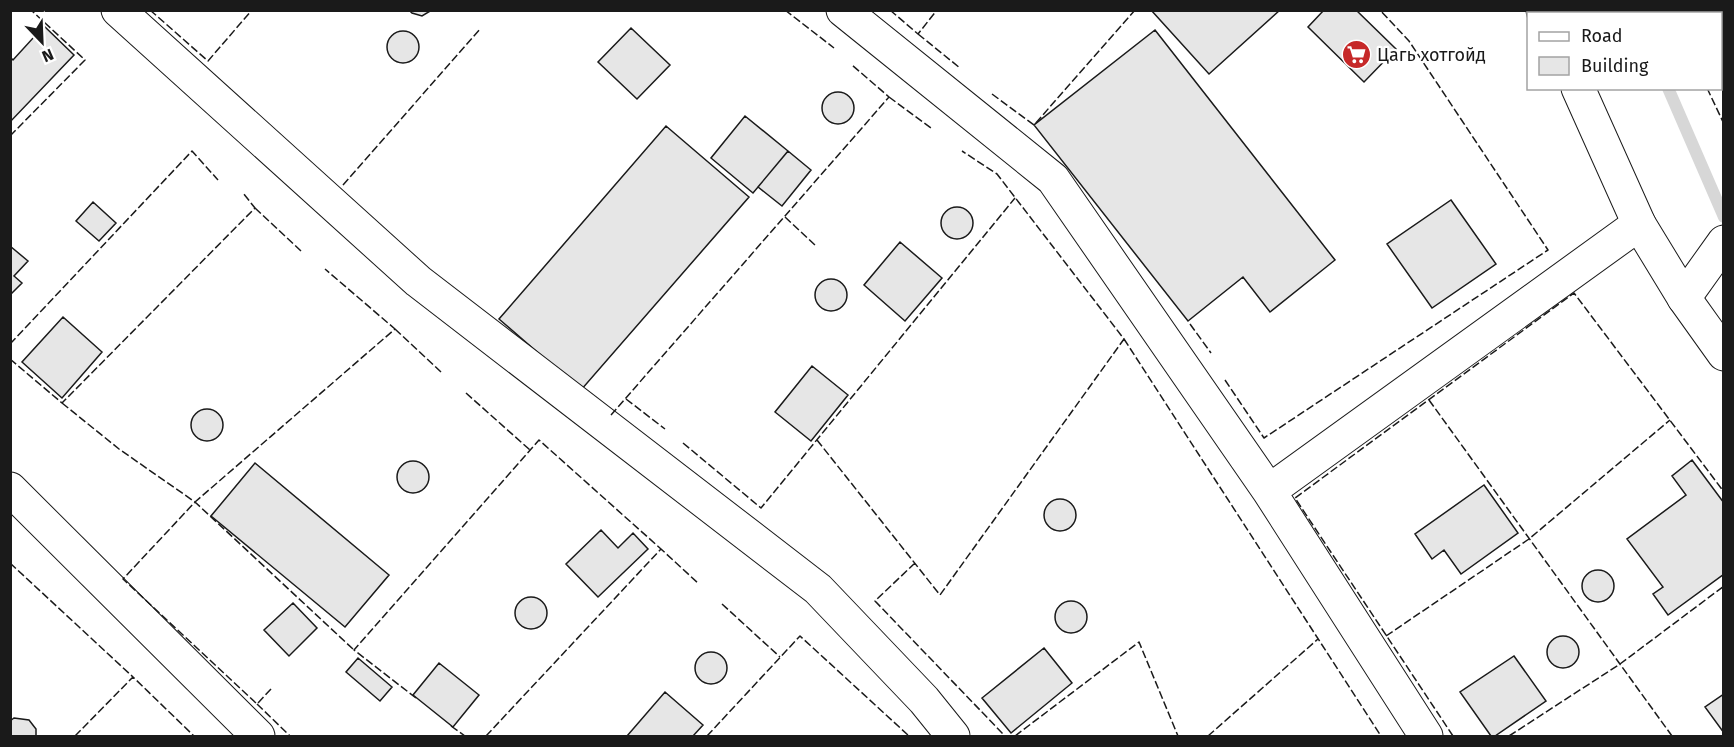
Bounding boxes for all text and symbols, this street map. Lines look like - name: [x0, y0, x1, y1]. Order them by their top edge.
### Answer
- north arrow: [12, 12, 72, 72]
- legend: [1527, 12, 1722, 90]
- text: Road: [1581, 25, 1623, 47]
- supermarket icon: Цагь хотгойд: [1340, 39, 1372, 71]
- place label: Цагь хотгойд: [1377, 44, 1486, 66]
- text: N: [39, 45, 56, 66]
- text: Building: [1581, 55, 1649, 77]

